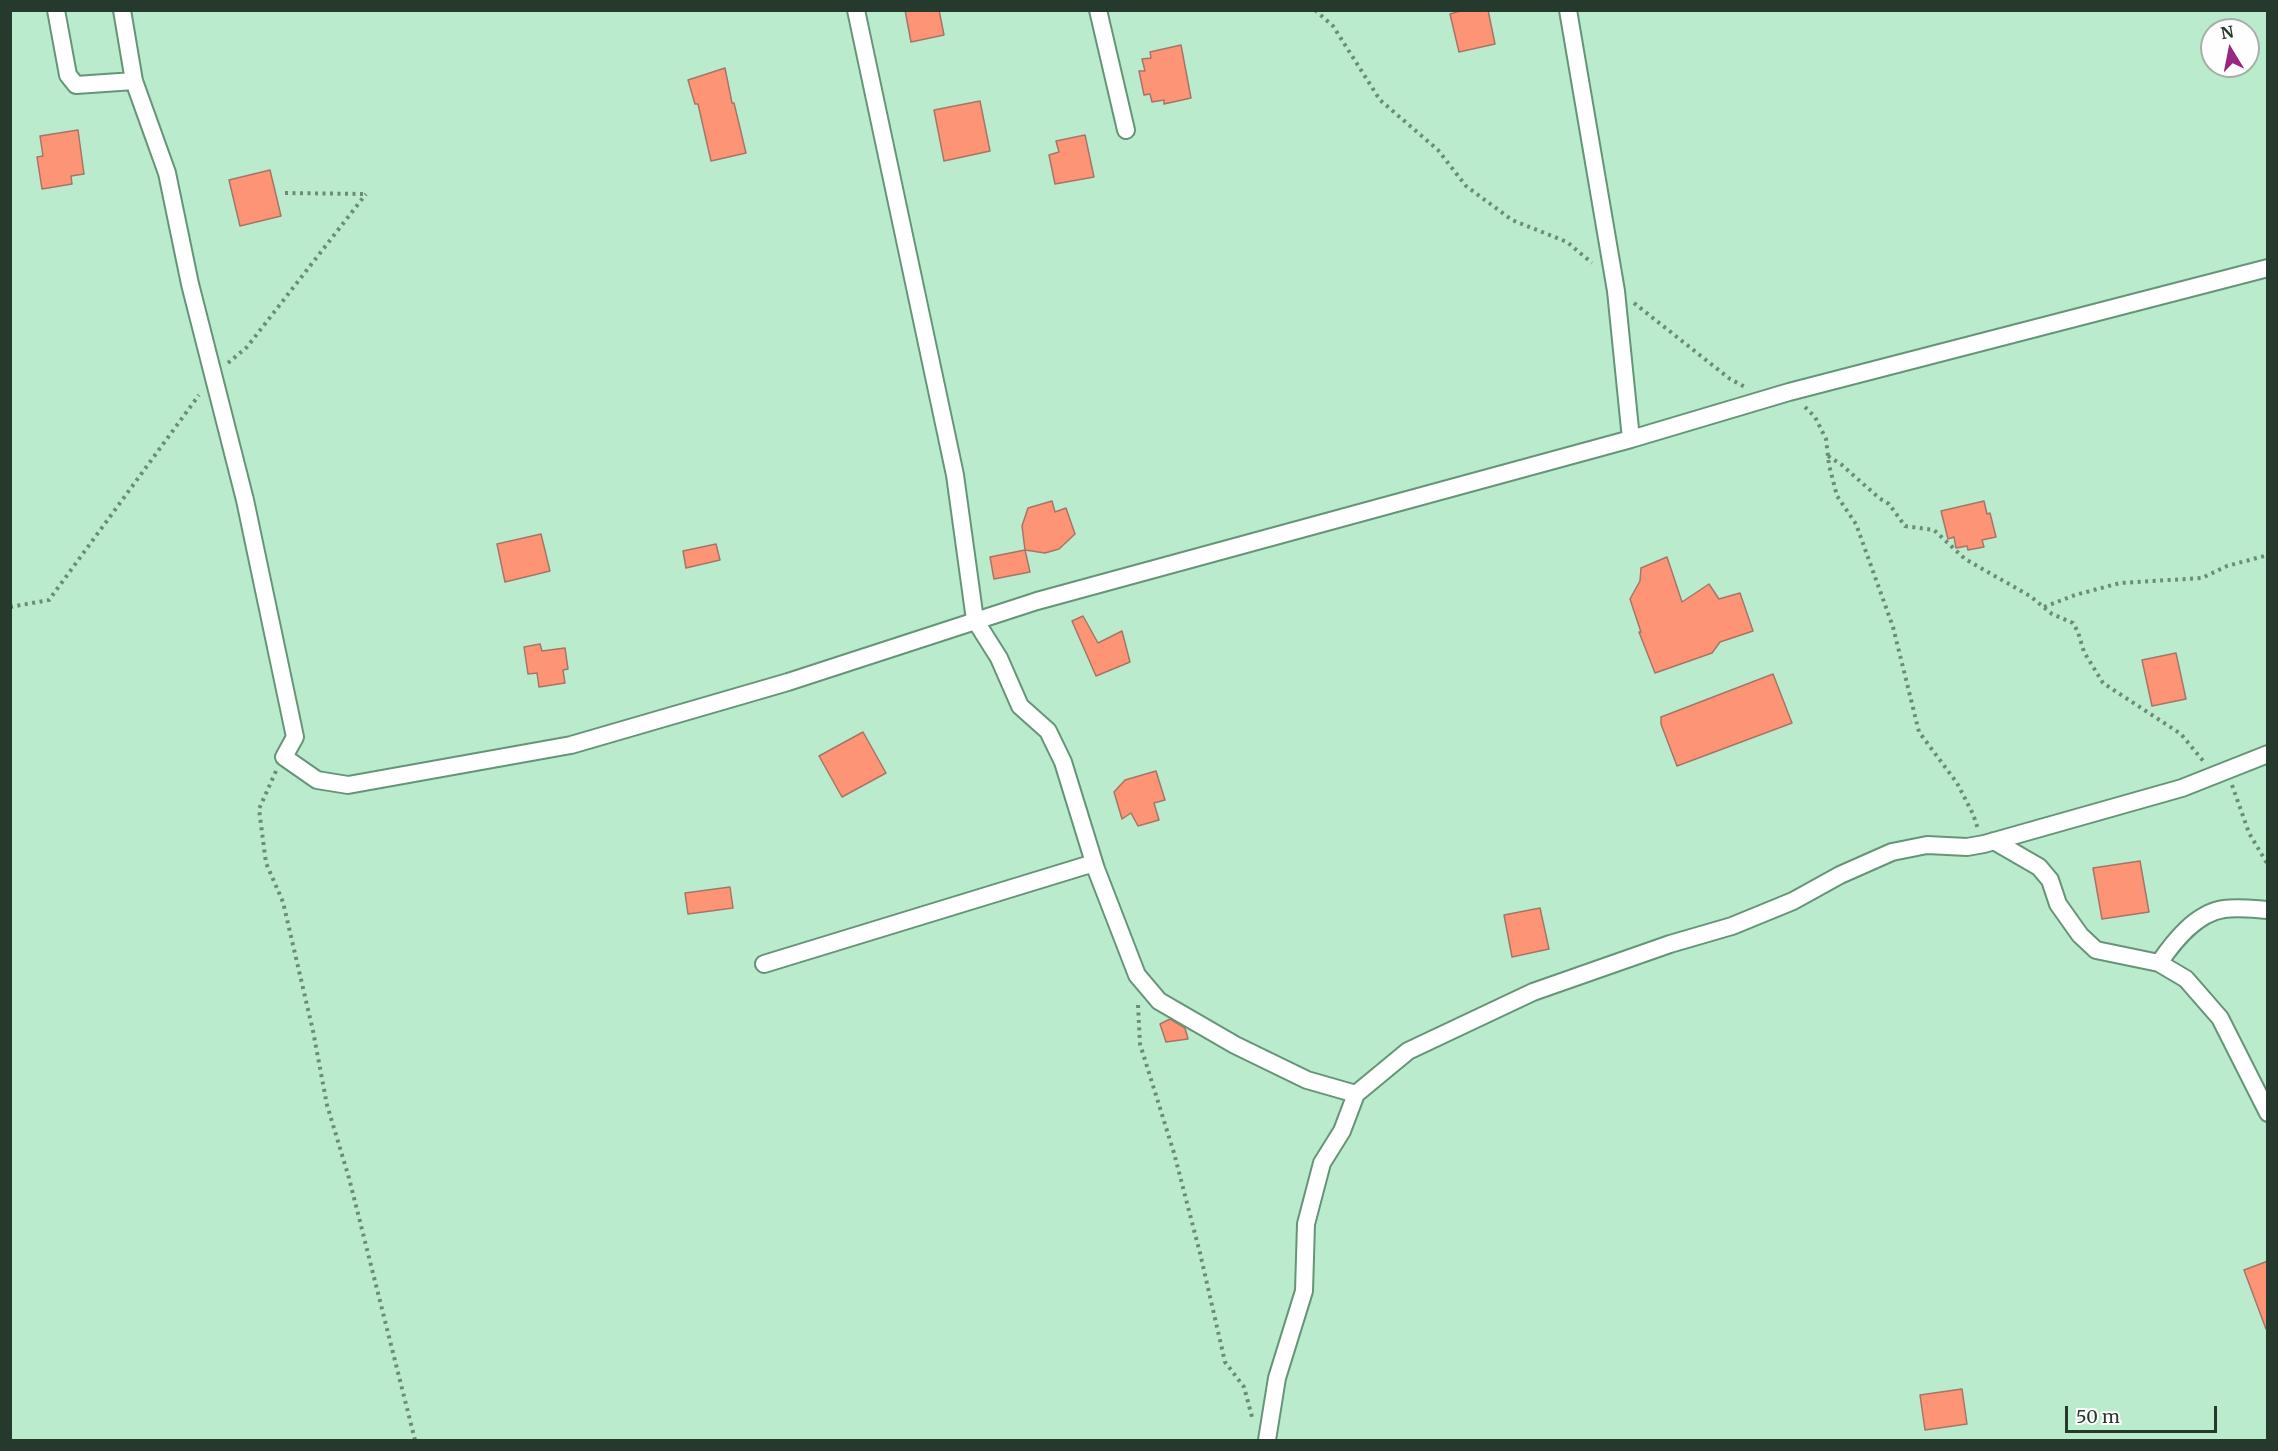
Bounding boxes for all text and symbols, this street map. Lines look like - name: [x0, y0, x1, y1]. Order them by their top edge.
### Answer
- north arrow: [2200, 18, 2260, 78]
- text: N: [2219, 21, 2235, 43]
- scale bar: [2068, 1394, 2220, 1432]
- text: 50 m: [2076, 1405, 2120, 1428]

